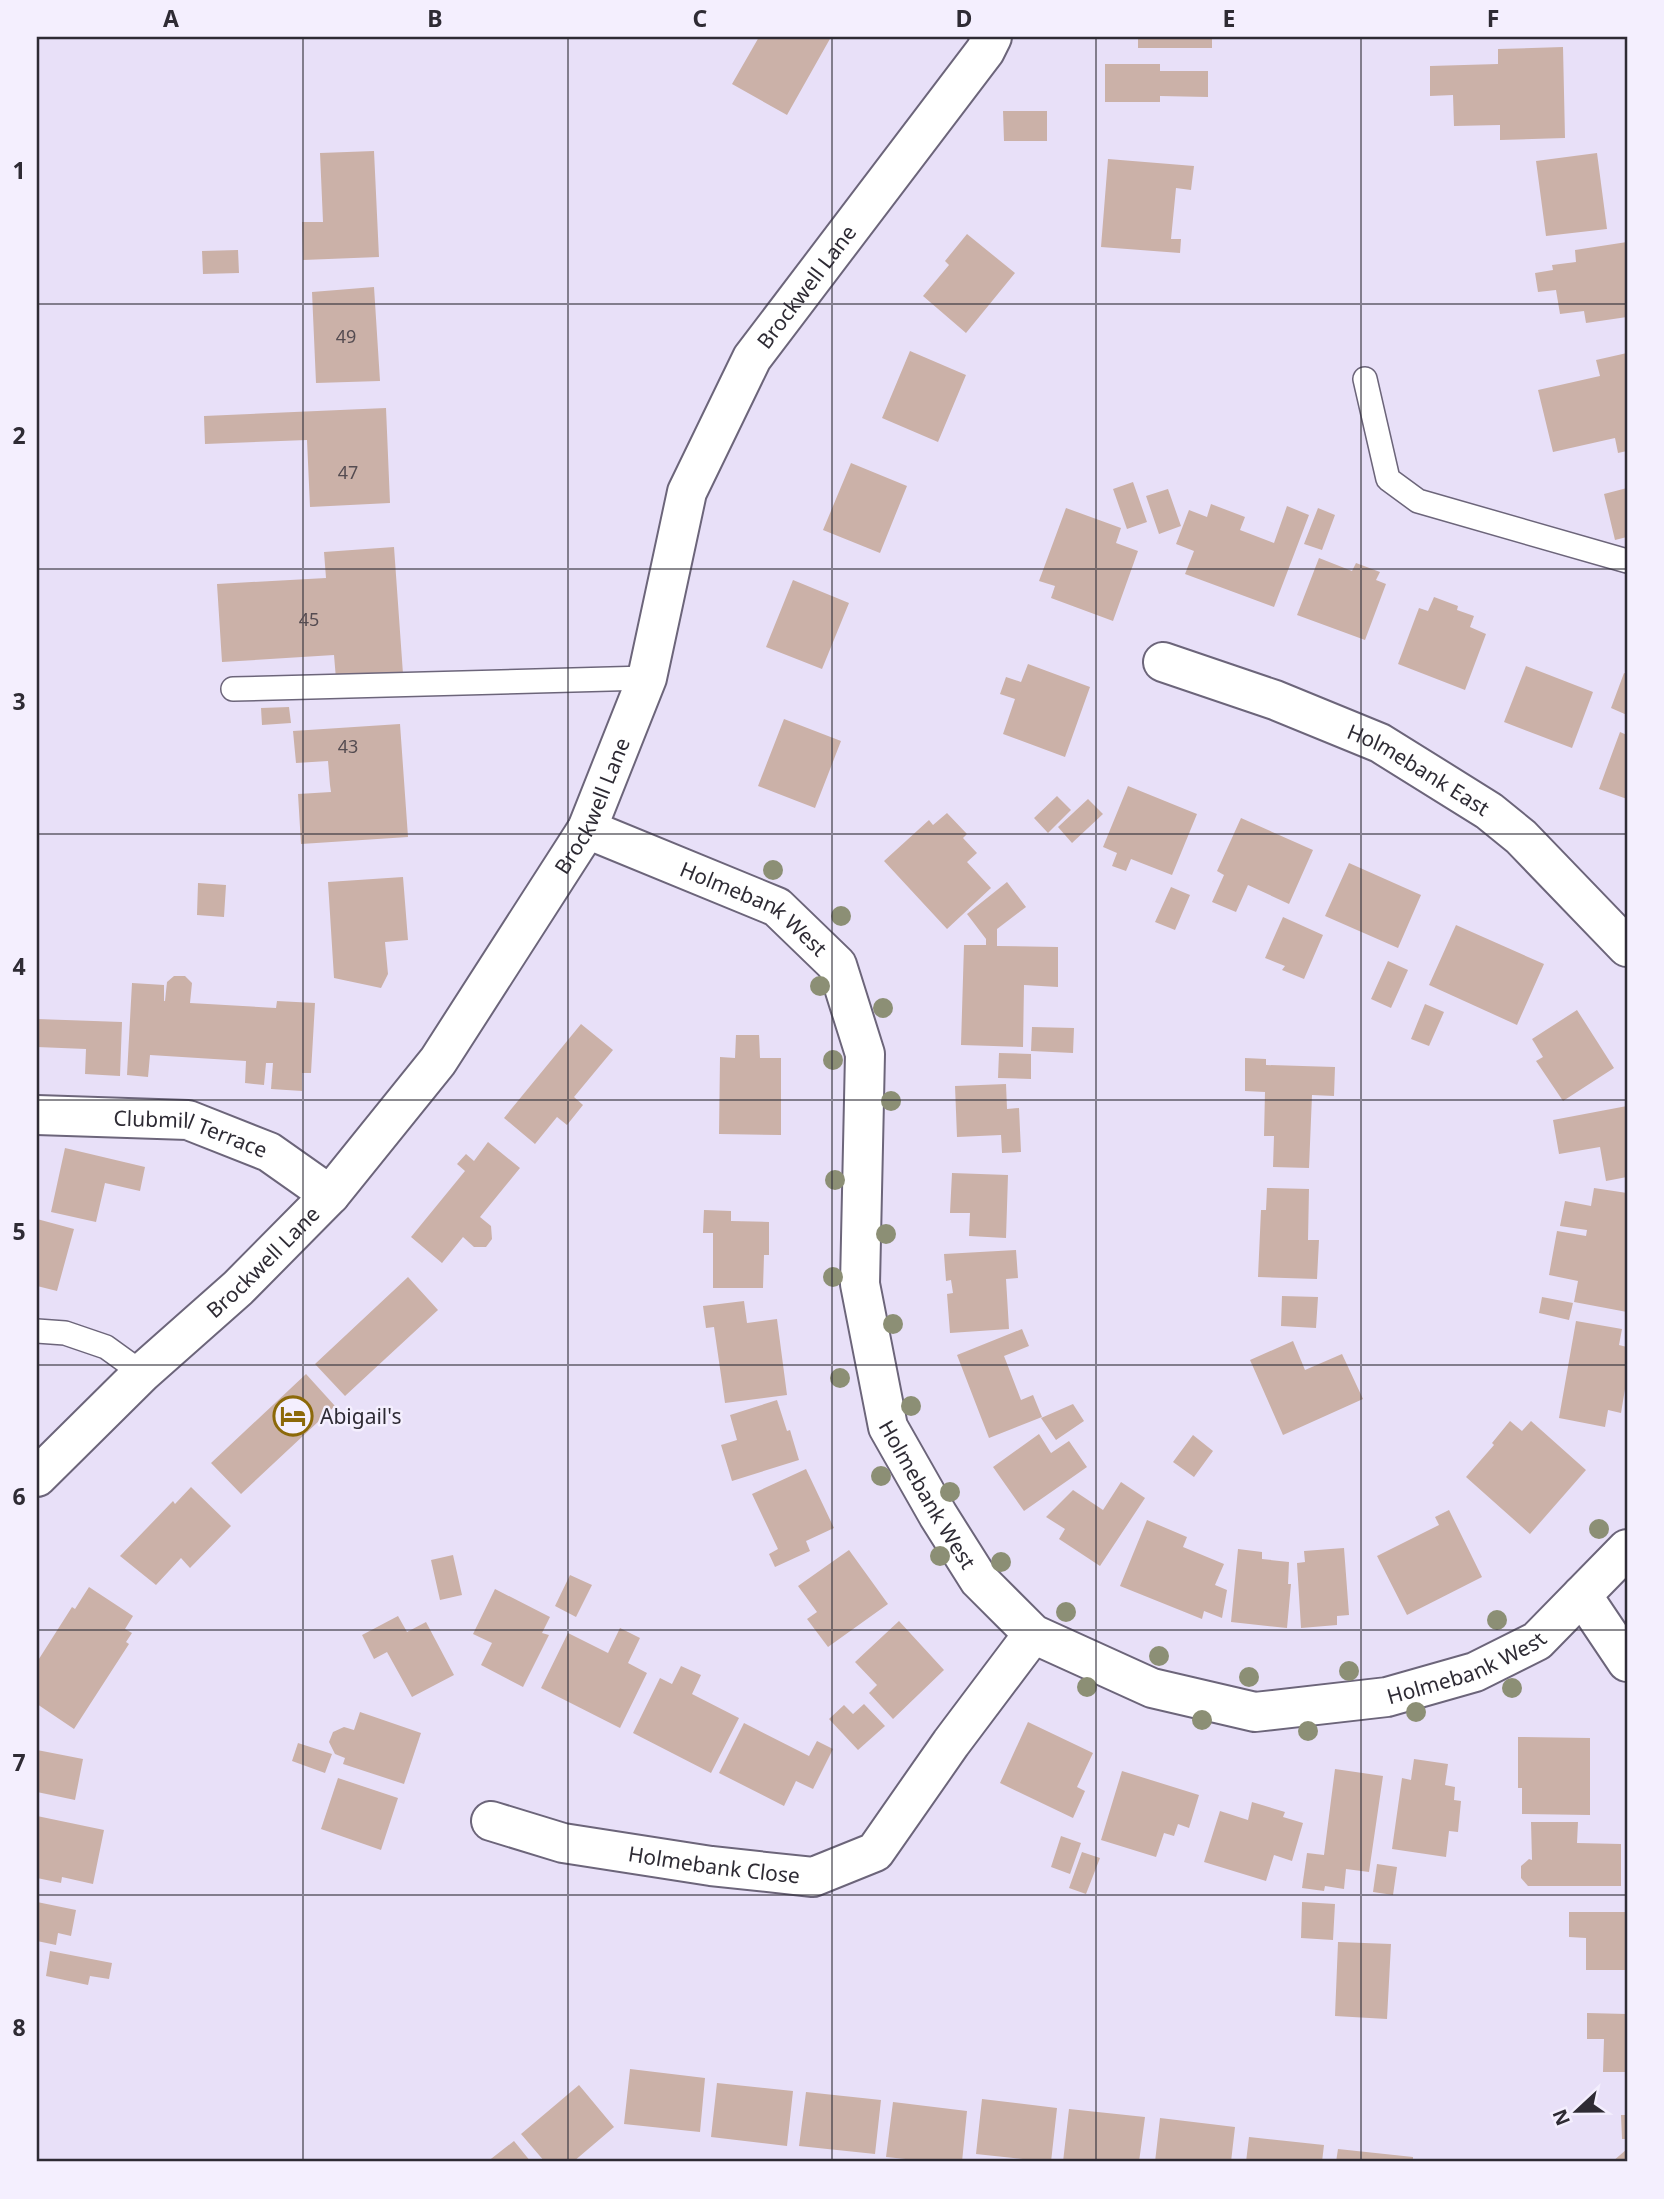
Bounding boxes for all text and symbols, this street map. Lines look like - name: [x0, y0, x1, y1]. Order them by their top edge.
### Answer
- text: A: [163, 2, 179, 34]
- text: B: [427, 2, 443, 34]
- text: C: [693, 2, 708, 34]
- text: D: [956, 2, 972, 34]
- text: E: [1223, 2, 1235, 34]
- text: F: [1487, 2, 1499, 34]
- text: 1: [12, 154, 26, 186]
- street label: Brockwell Lane: [750, 219, 862, 354]
- house number: 49: [336, 324, 356, 348]
- text: 2: [12, 419, 26, 451]
- house number: 47: [338, 460, 358, 484]
- house number: 45: [299, 607, 319, 631]
- text: 3: [12, 685, 26, 717]
- street label: Holmebank East: [1343, 717, 1495, 822]
- street label: Brockwell Lane: [548, 733, 636, 879]
- house number: 43: [338, 734, 358, 758]
- street label: Holmebank West: [676, 855, 834, 962]
- text: 4: [12, 950, 26, 982]
- street label: Clubmill Terrace: [113, 1104, 272, 1164]
- street label: Brockwell Lane: [200, 1200, 325, 1324]
- text: 5: [12, 1215, 26, 1247]
- hotel icon: Abigail's: [272, 1395, 314, 1437]
- place label: Abigail's: [320, 1402, 401, 1430]
- street label: Holmebank West: [873, 1415, 983, 1574]
- text: 6: [12, 1480, 26, 1512]
- street label: Holmebank West: [1383, 1625, 1553, 1710]
- text: 7: [12, 1746, 26, 1778]
- street label: Holmebank Close: [626, 1839, 801, 1890]
- text: 8: [12, 2011, 26, 2043]
- north arrow: [1542, 2076, 1612, 2146]
- text: N: [1546, 2105, 1576, 2129]

